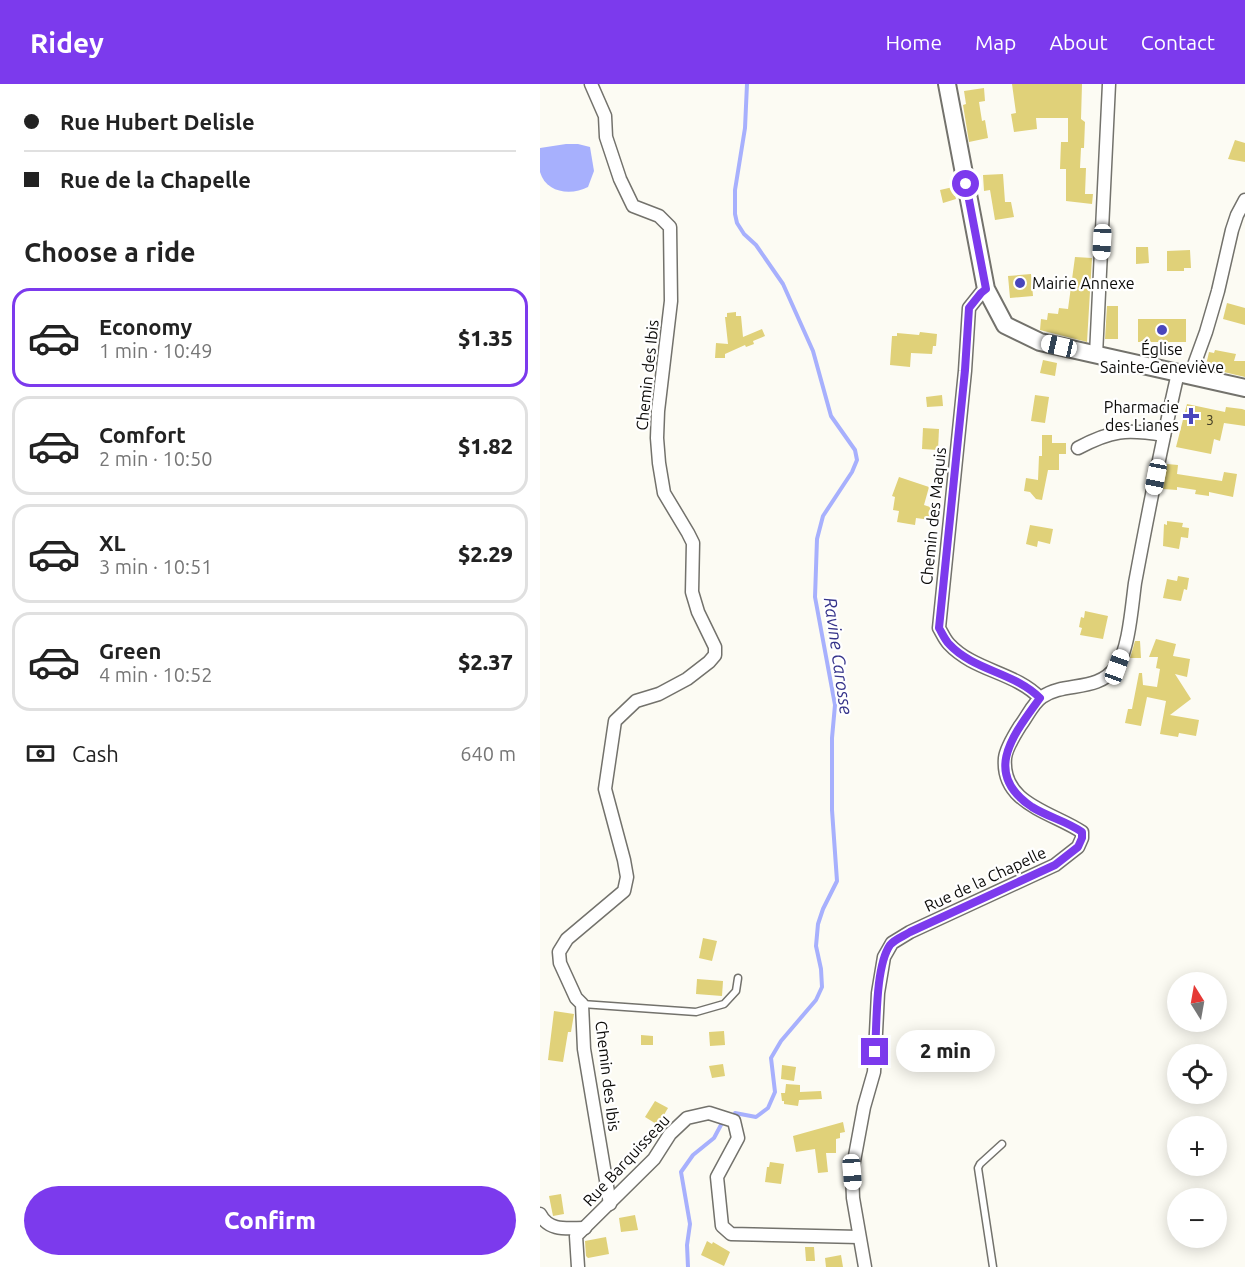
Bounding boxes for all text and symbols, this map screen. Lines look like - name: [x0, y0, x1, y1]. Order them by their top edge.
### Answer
- text: Ridey: [30, 27, 104, 58]
- text: Home: [885, 30, 942, 54]
- text: Map: [975, 30, 1016, 54]
- text: About: [1049, 30, 1108, 54]
- text: Contact: [1141, 30, 1215, 54]
- text: Rue Hubert Delisle: [60, 109, 255, 134]
- text: Rue de la Chapelle: [60, 167, 251, 192]
- route start: [952, 170, 979, 197]
- car: [1092, 224, 1112, 260]
- text: Choose a ride: [24, 237, 196, 267]
- place label: Mairie Annexe: [1032, 274, 1135, 292]
- marker: Mairie Annexe: [1013, 276, 1027, 290]
- icon: car: [27, 311, 81, 365]
- text: Economy: [99, 314, 192, 339]
- street label: Chemin des Ibis: [632, 319, 662, 431]
- marker: Église Sainte-Geneviève: [1155, 323, 1169, 337]
- text: $1.35: [458, 325, 513, 350]
- car: [1039, 333, 1079, 359]
- place label: Église Sainte-Geneviève: [1100, 338, 1224, 376]
- text: 1 min · 10:49: [99, 339, 213, 362]
- place label: Pharmacie des Lianes: [1104, 398, 1179, 434]
- marker: Pharmacie des Lianes: [1184, 409, 1198, 423]
- house number: 3: [1206, 412, 1214, 428]
- icon: car: [27, 419, 81, 473]
- text: Comfort: [99, 422, 186, 447]
- text: $1.82: [458, 433, 513, 458]
- street label: Chemin des Maquis: [917, 446, 949, 586]
- text: 2 min · 10:50: [99, 447, 213, 470]
- car: [1144, 458, 1168, 496]
- icon: car: [27, 527, 81, 581]
- text: XL: [99, 530, 126, 555]
- text: $2.29: [458, 541, 513, 566]
- text: 3 min · 10:51: [99, 555, 213, 578]
- water label: Ravine Carosse: [821, 596, 857, 716]
- icon: car: [27, 635, 81, 689]
- text: Green: [99, 638, 161, 663]
- car: [1102, 647, 1132, 687]
- text: $2.37: [458, 649, 513, 674]
- text: 4 min · 10:52: [99, 663, 213, 686]
- icon: cash: [24, 737, 57, 770]
- text: Cash: [72, 741, 119, 766]
- text: 640 m: [460, 742, 516, 765]
- street label: Rue de la Chapelle: [921, 843, 1049, 915]
- north arrow: [1167, 972, 1227, 1032]
- map controls: [1167, 972, 1227, 1248]
- street label: Chemin des Ibis: [592, 1020, 624, 1132]
- callout: 2 min: [896, 1031, 995, 1073]
- route end: [861, 1038, 888, 1065]
- text: 2 min: [920, 1039, 971, 1062]
- button: locate: [1167, 1044, 1227, 1104]
- street label: Rue Barquisseau: [579, 1111, 673, 1209]
- button: +: [1167, 1116, 1227, 1176]
- car: [842, 1153, 862, 1191]
- button: Confirm: [24, 1186, 516, 1255]
- button: −: [1167, 1188, 1227, 1248]

